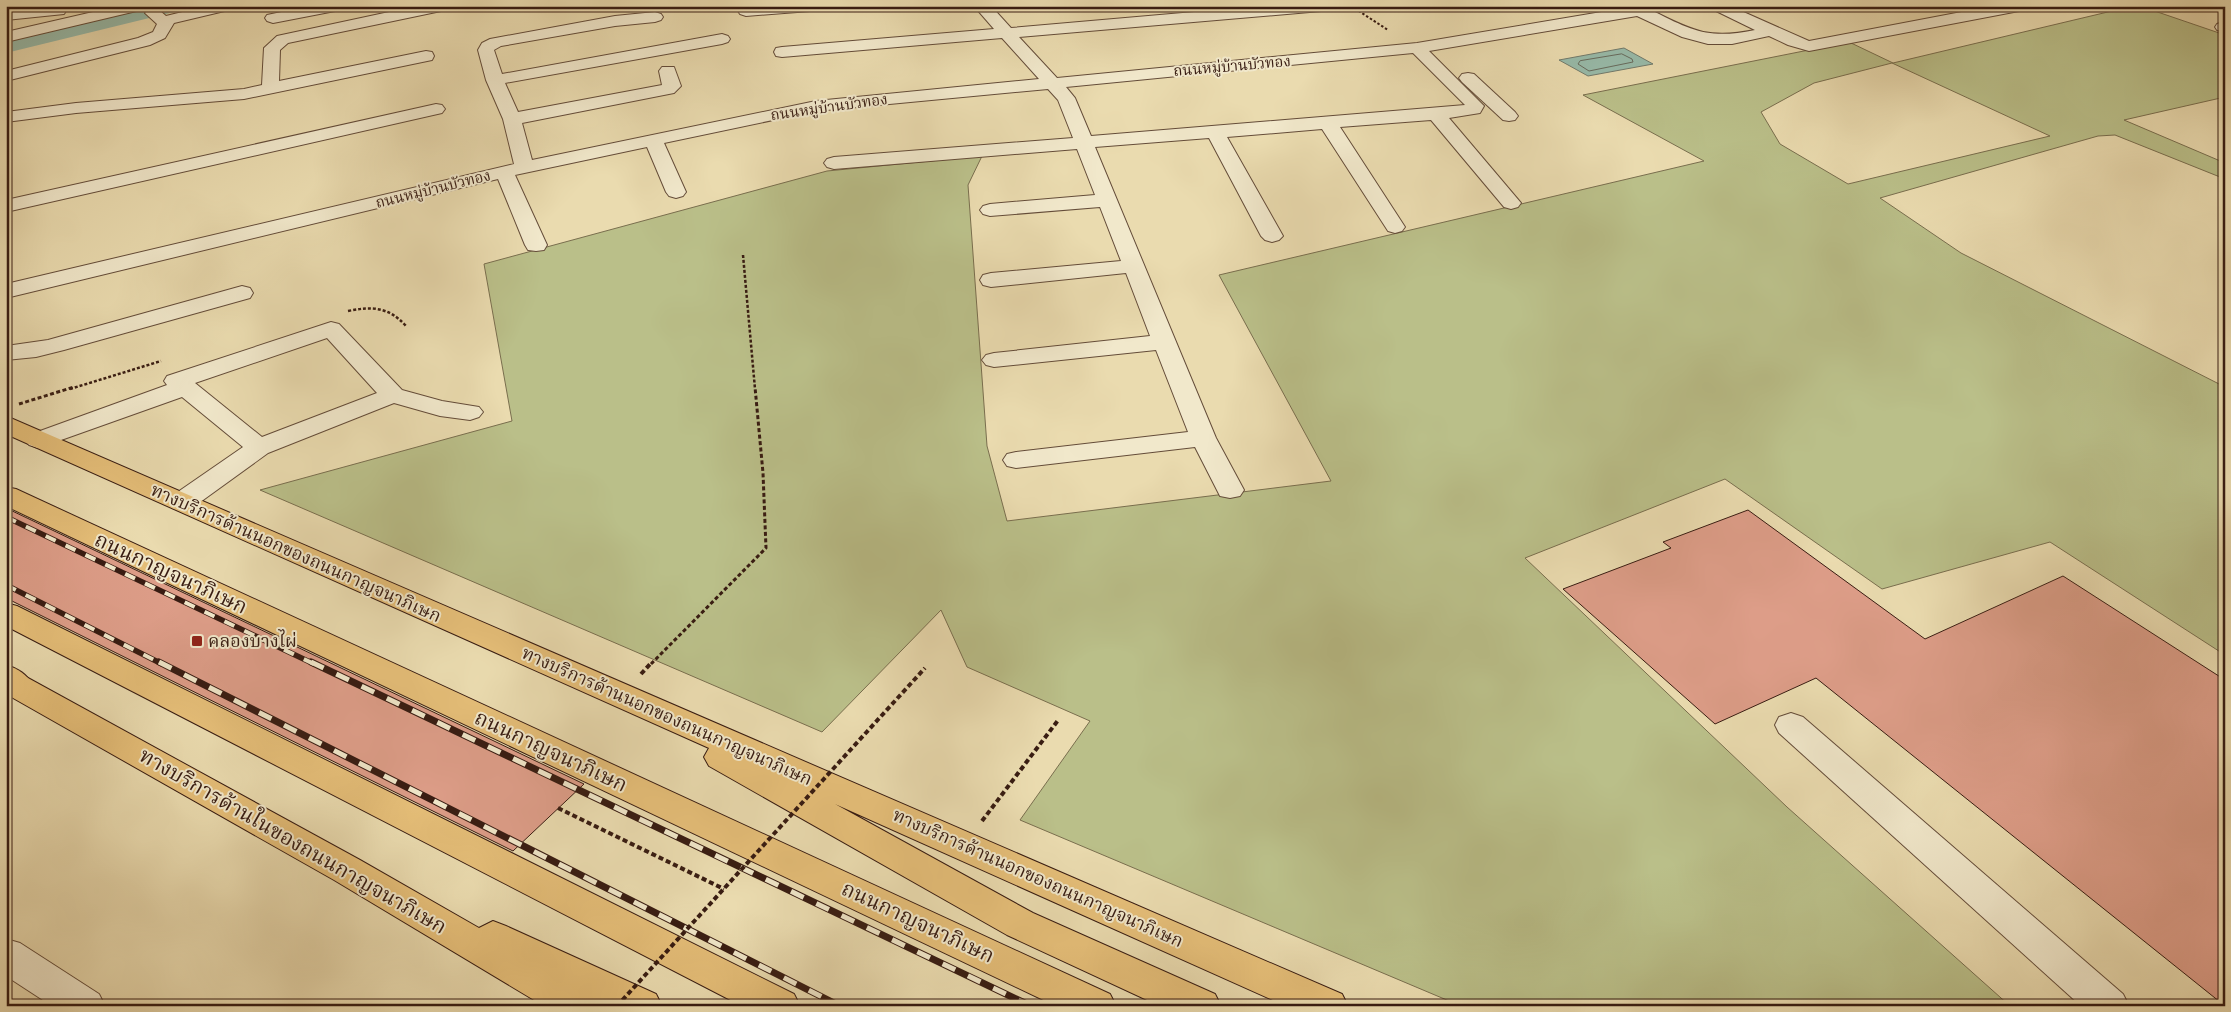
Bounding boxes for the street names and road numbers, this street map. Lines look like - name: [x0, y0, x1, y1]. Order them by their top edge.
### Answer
- street label: ถนนหมู่บ้านบัวทอง: [1172, 52, 1292, 83]
- street label: ถนนหมู่บ้านบัวทอง: [769, 90, 889, 127]
- street label: ถนนหมู่บ้านบัวทอง: [374, 166, 493, 215]
- street label: ทางบริการด้านนอกของถนนกาญจนาภิเษก: [147, 479, 445, 627]
- street label: ถนนกาญจนาภิเษก: [91, 527, 251, 619]
- street label: ทางบริการด้านนอกของถนนกาญจนาภิเษก: [518, 642, 816, 790]
- street label: ถนนกาญจนาภิเษก: [471, 705, 631, 797]
- street label: ทางบริการด้านในของถนนกาญจนาภิเษก: [133, 740, 452, 943]
- street label: ทางบริการด้านนอกของถนนกาญจนาภิเษก: [889, 804, 1187, 952]
- street label: ถนนกาญจนาภิเษก: [838, 876, 998, 968]

